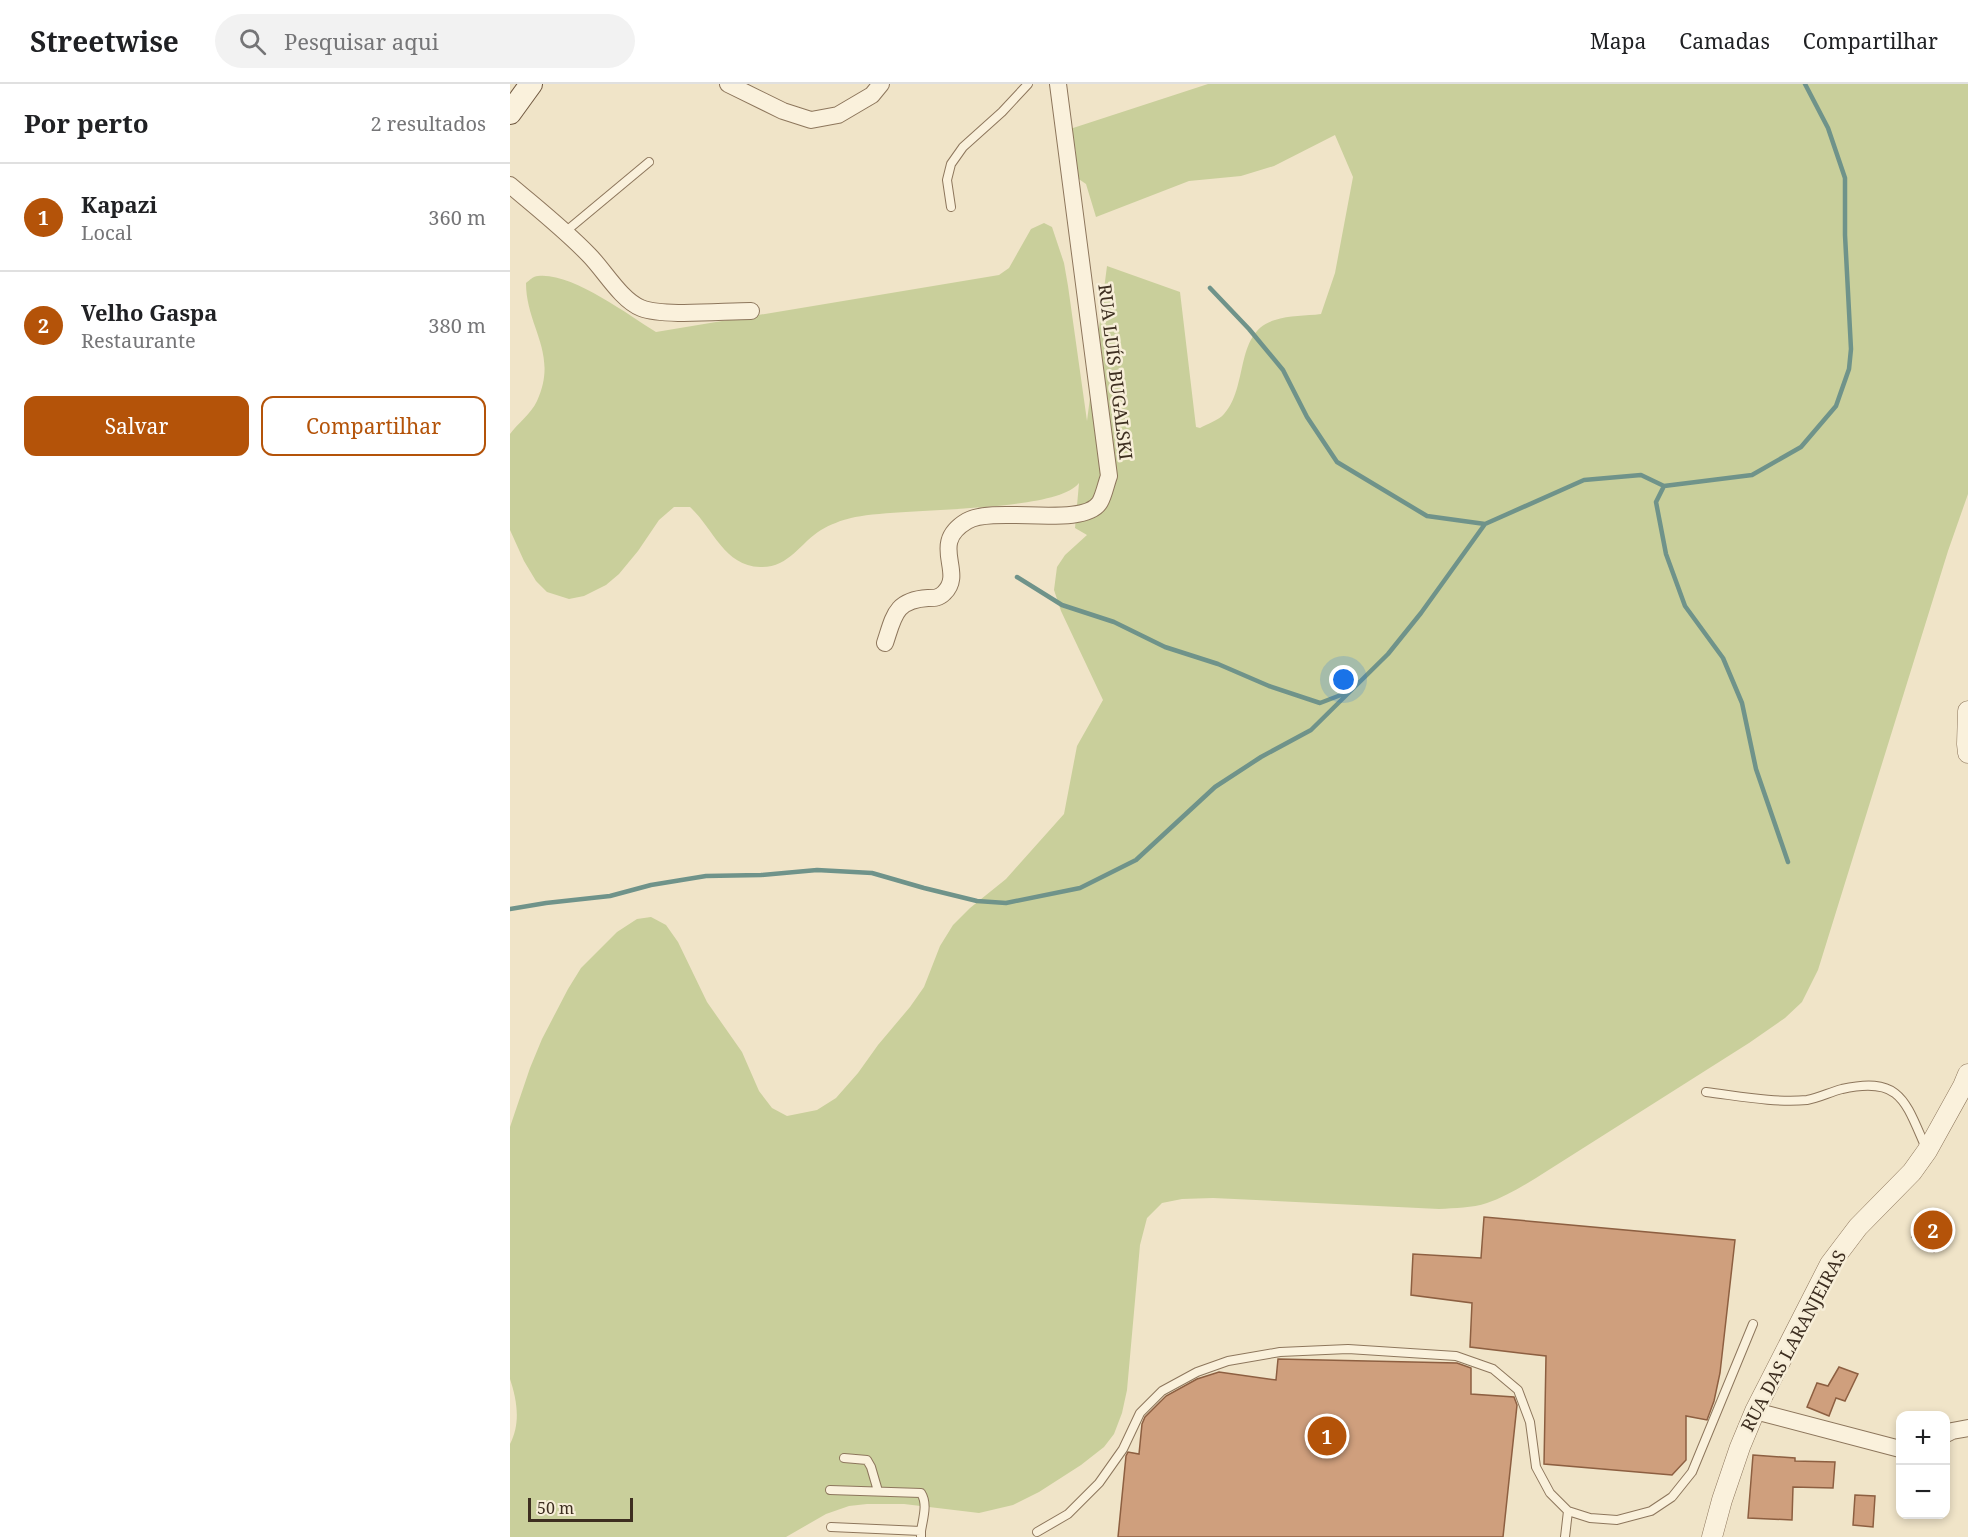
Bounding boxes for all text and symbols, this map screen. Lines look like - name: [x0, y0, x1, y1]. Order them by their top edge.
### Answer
- search box: [215, 14, 635, 68]
- text: Streetwise: [30, 22, 179, 60]
- icon: search: [236, 25, 269, 58]
- text: Pesquisar aqui: [284, 26, 439, 56]
- text: Mapa: [1590, 27, 1646, 55]
- text: Camadas: [1679, 27, 1770, 55]
- text: Compartilhar: [1803, 27, 1938, 55]
- text: Por perto: [24, 105, 149, 141]
- text: 2 resultados: [370, 110, 486, 137]
- text: Kapazi: [81, 189, 157, 219]
- text: 1: [38, 204, 49, 231]
- text: 360 m: [428, 204, 486, 231]
- text: Local: [81, 219, 132, 246]
- street label: RUA LUÍS BUGALSKI: [1093, 282, 1139, 461]
- text: Velho Gaspa: [81, 297, 217, 327]
- text: 2: [38, 312, 49, 339]
- text: 380 m: [428, 312, 486, 339]
- text: Restaurante: [81, 327, 196, 354]
- button: Salvar: [24, 396, 249, 456]
- button: Compartilhar: [261, 396, 486, 456]
- your location: [1329, 665, 1358, 694]
- pin: 2: [1914, 1208, 1952, 1252]
- street label: RUA DAS LARANJEIRAS: [1735, 1246, 1851, 1435]
- map controls: [1896, 1411, 1950, 1519]
- button: +: [1896, 1411, 1950, 1465]
- pin: 1: [1308, 1414, 1346, 1458]
- button: −: [1896, 1465, 1950, 1519]
- scale bar: [528, 1495, 633, 1522]
- text: 50 m: [537, 1497, 574, 1519]

